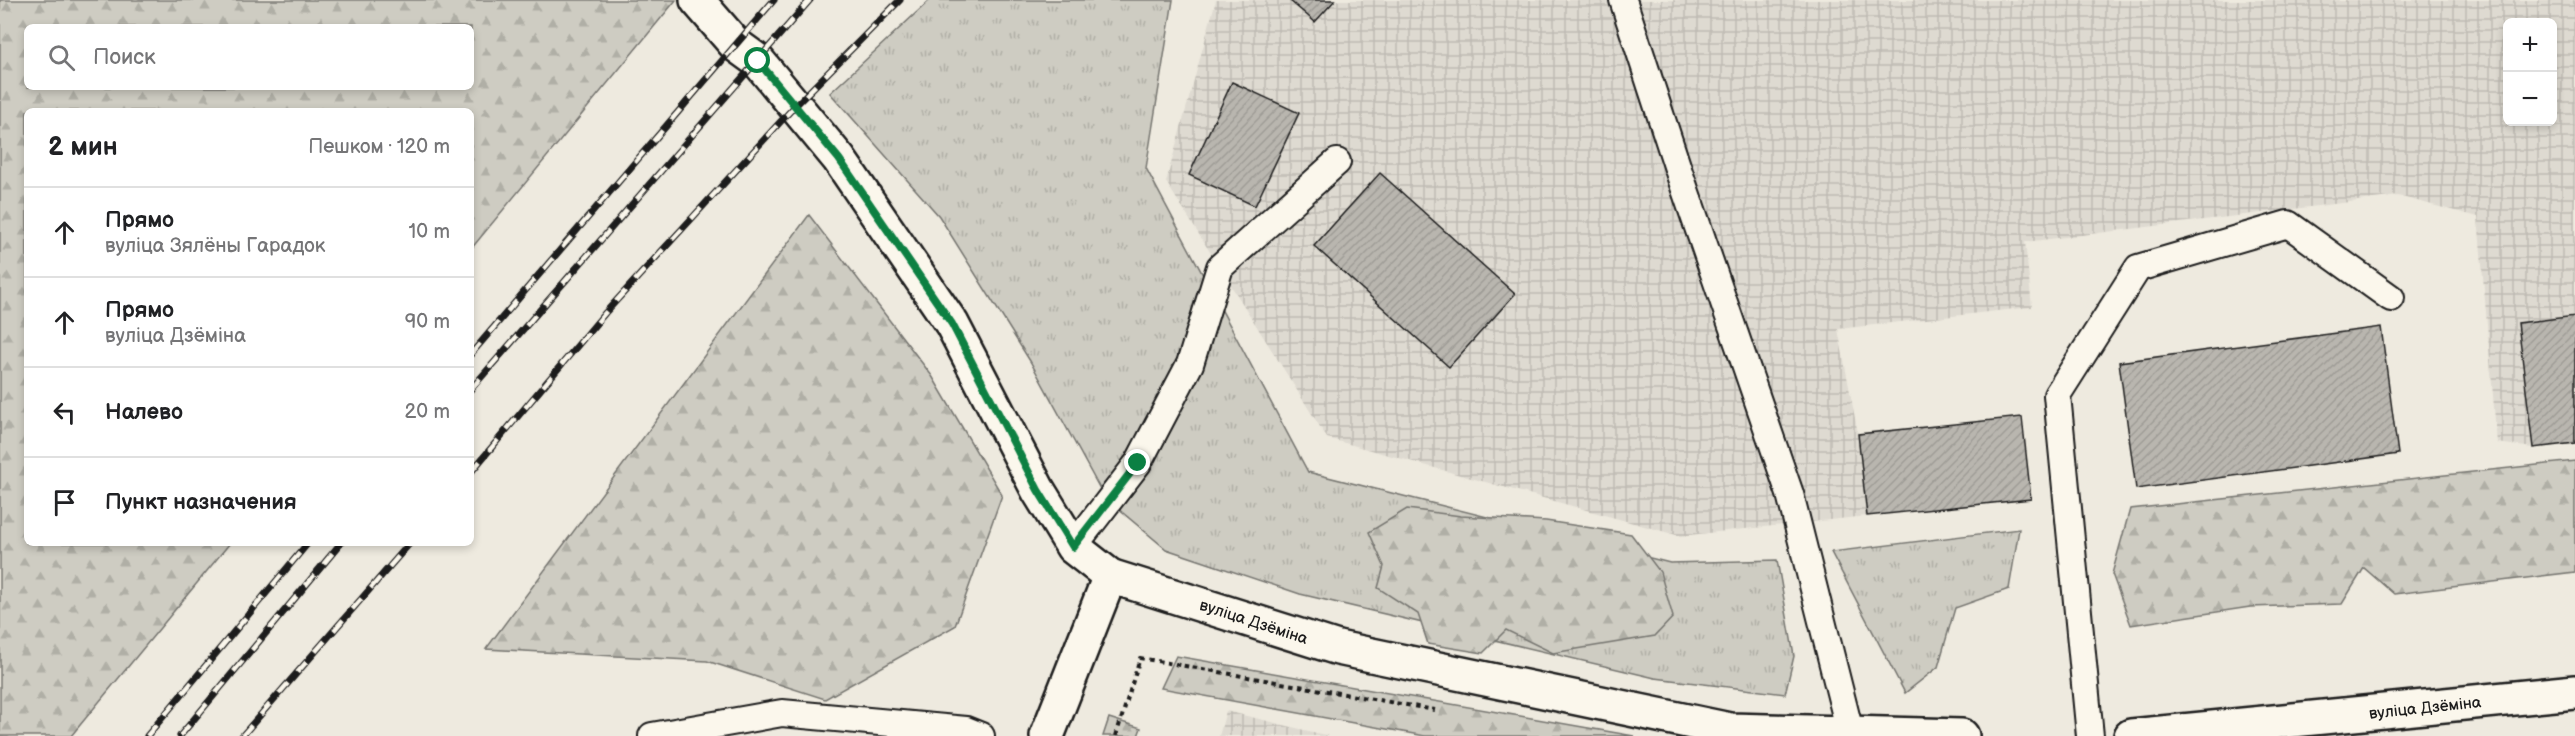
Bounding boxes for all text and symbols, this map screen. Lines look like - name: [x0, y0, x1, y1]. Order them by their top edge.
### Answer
- map controls: [2503, 18, 2557, 126]
- button: +: [2503, 18, 2557, 72]
- search box: [24, 24, 474, 90]
- icon: search: [45, 41, 78, 74]
- text: Поиск: [93, 44, 156, 71]
- route start: [744, 47, 770, 73]
- button: −: [2503, 72, 2557, 126]
- text: 2 мин: [48, 132, 118, 163]
- text: Пешком · 120 m: [308, 135, 450, 159]
- text: Прямо: [105, 207, 174, 234]
- icon: ahead: [48, 216, 81, 249]
- text: 10 m: [409, 220, 450, 244]
- text: вуліца Зялёны Гарадок: [105, 234, 325, 258]
- text: Прямо: [105, 297, 174, 324]
- icon: ahead: [48, 306, 81, 339]
- text: 90 m: [405, 310, 450, 334]
- text: вуліца Дзёміна: [105, 324, 246, 348]
- icon: left: [48, 396, 81, 429]
- text: Налево: [105, 399, 183, 426]
- text: 20 m: [405, 400, 450, 424]
- route end: [1124, 449, 1150, 475]
- icon: arrive: [48, 486, 81, 519]
- text: Пункт назначения: [105, 489, 297, 516]
- street label: вуліца Дзёміна: [1197, 596, 1311, 649]
- street label: вуліца Дзёміна: [2368, 693, 2483, 724]

